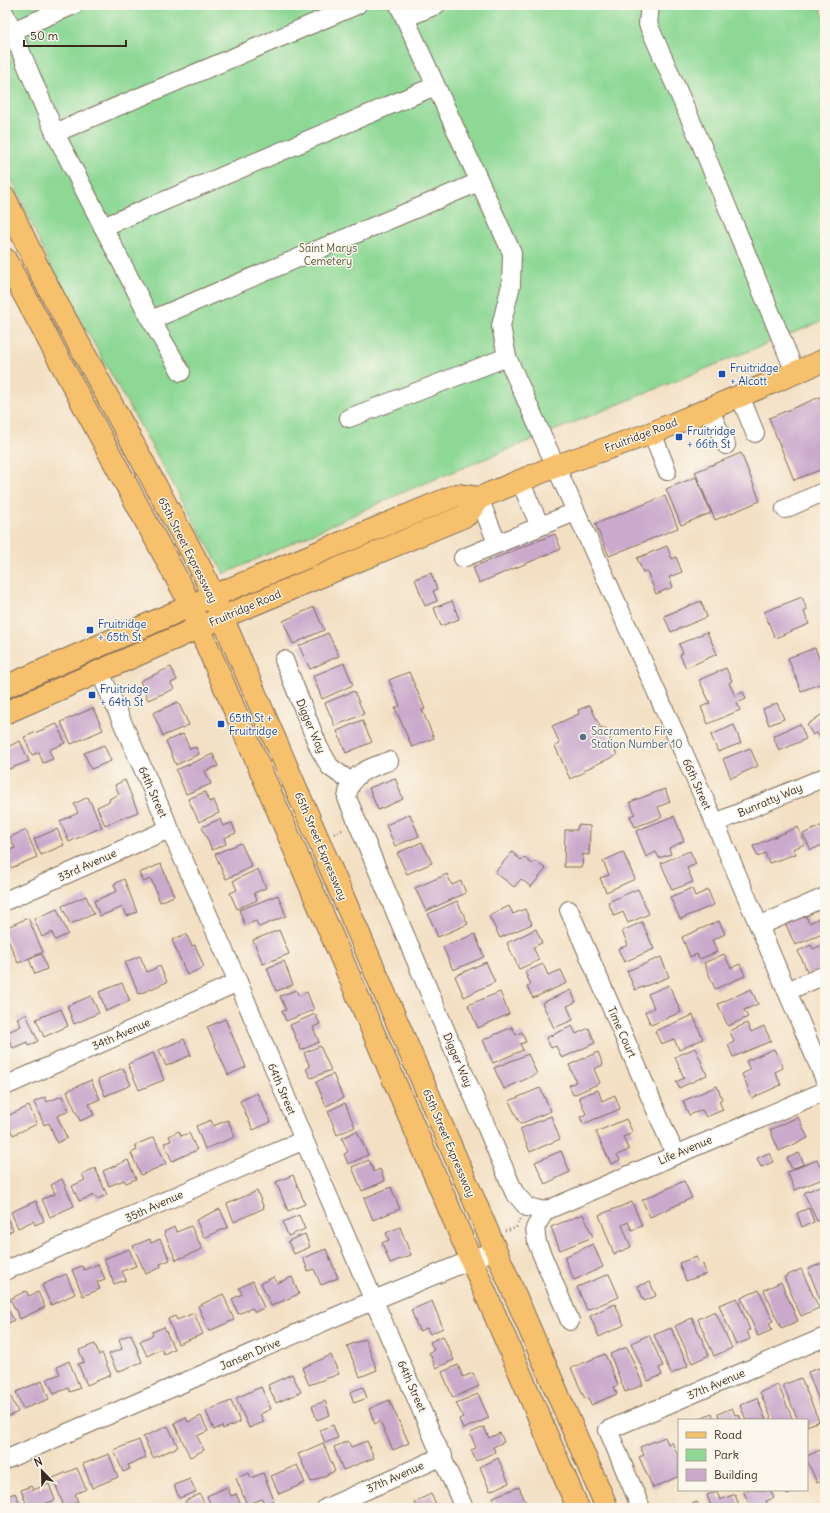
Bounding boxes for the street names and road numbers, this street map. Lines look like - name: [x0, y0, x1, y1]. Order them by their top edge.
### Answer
- street label: Fruitridge Road: [603, 415, 680, 455]
- street label: 65th Street Expressway: [155, 495, 221, 605]
- street label: Fruitridge Road: [207, 586, 284, 629]
- street label: Digger Way: [293, 697, 329, 755]
- street label: 66th Street: [679, 756, 715, 812]
- street label: 64th Street: [135, 764, 171, 820]
- street label: Bunratty Way: [735, 780, 805, 820]
- street label: 65th Street Expressway: [292, 790, 350, 902]
- street label: 33rd Avenue: [55, 846, 119, 884]
- street label: Time Court: [605, 1004, 640, 1060]
- street label: 34th Avenue: [90, 1015, 152, 1053]
- street label: Digger Way: [440, 1031, 476, 1089]
- street label: 64th Street: [265, 1061, 299, 1117]
- street label: 65th Street Expressway: [420, 1087, 478, 1199]
- street label: Life Avenue: [656, 1132, 714, 1168]
- street label: 35th Avenue: [123, 1187, 185, 1225]
- street label: Jansen Drive: [218, 1335, 282, 1373]
- street label: 64th Street: [394, 1358, 430, 1414]
- street label: 37th Avenue: [685, 1366, 747, 1402]
- street label: 37th Avenue: [364, 1458, 426, 1496]

